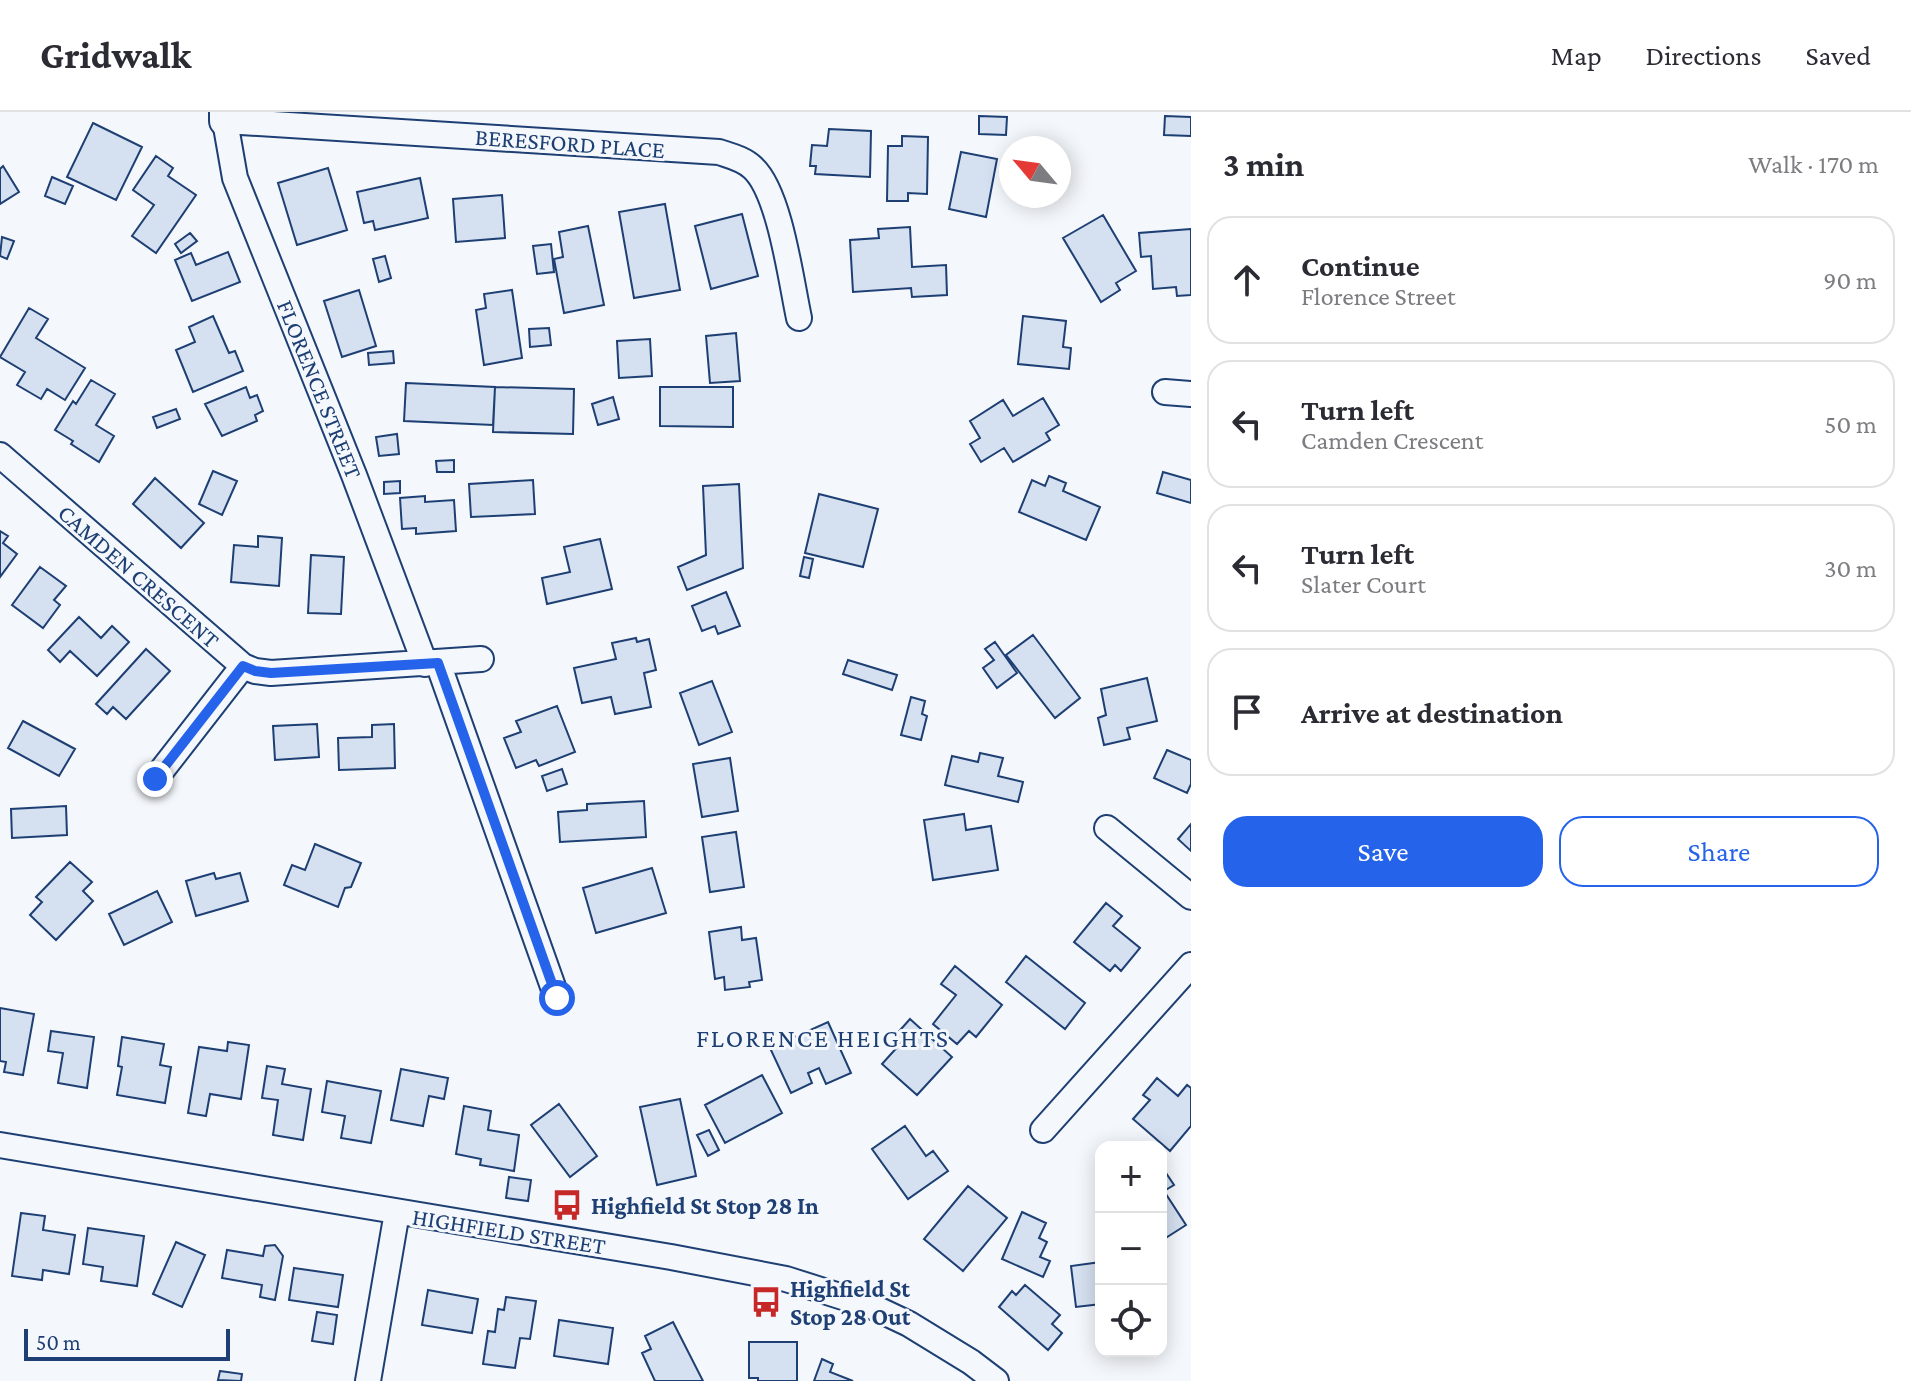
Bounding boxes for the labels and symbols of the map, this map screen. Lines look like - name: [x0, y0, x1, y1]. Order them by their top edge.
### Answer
- street label: BERESFORD PLACE: [474, 123, 666, 163]
- north arrow: [999, 136, 1071, 208]
- street label: FLORENCE STREET: [272, 296, 368, 482]
- street label: CAMDEN CRESCENT: [53, 499, 225, 653]
- route end: [137, 761, 173, 797]
- route start: [539, 980, 575, 1016]
- district label: FLORENCE HEIGHTS: [696, 1024, 950, 1053]
- bus stop icon: Highfield St Stop 28 In: [550, 1188, 584, 1222]
- place label: Highfield St Stop 28 In: [591, 1192, 819, 1219]
- street label: HIGHFIELD STREET: [411, 1202, 607, 1260]
- place label: Highfield St Stop 28 Out: [790, 1275, 911, 1330]
- bus stop icon: Highfield St Stop 28 Out: [749, 1285, 783, 1319]
- scale bar: [24, 1325, 230, 1361]

